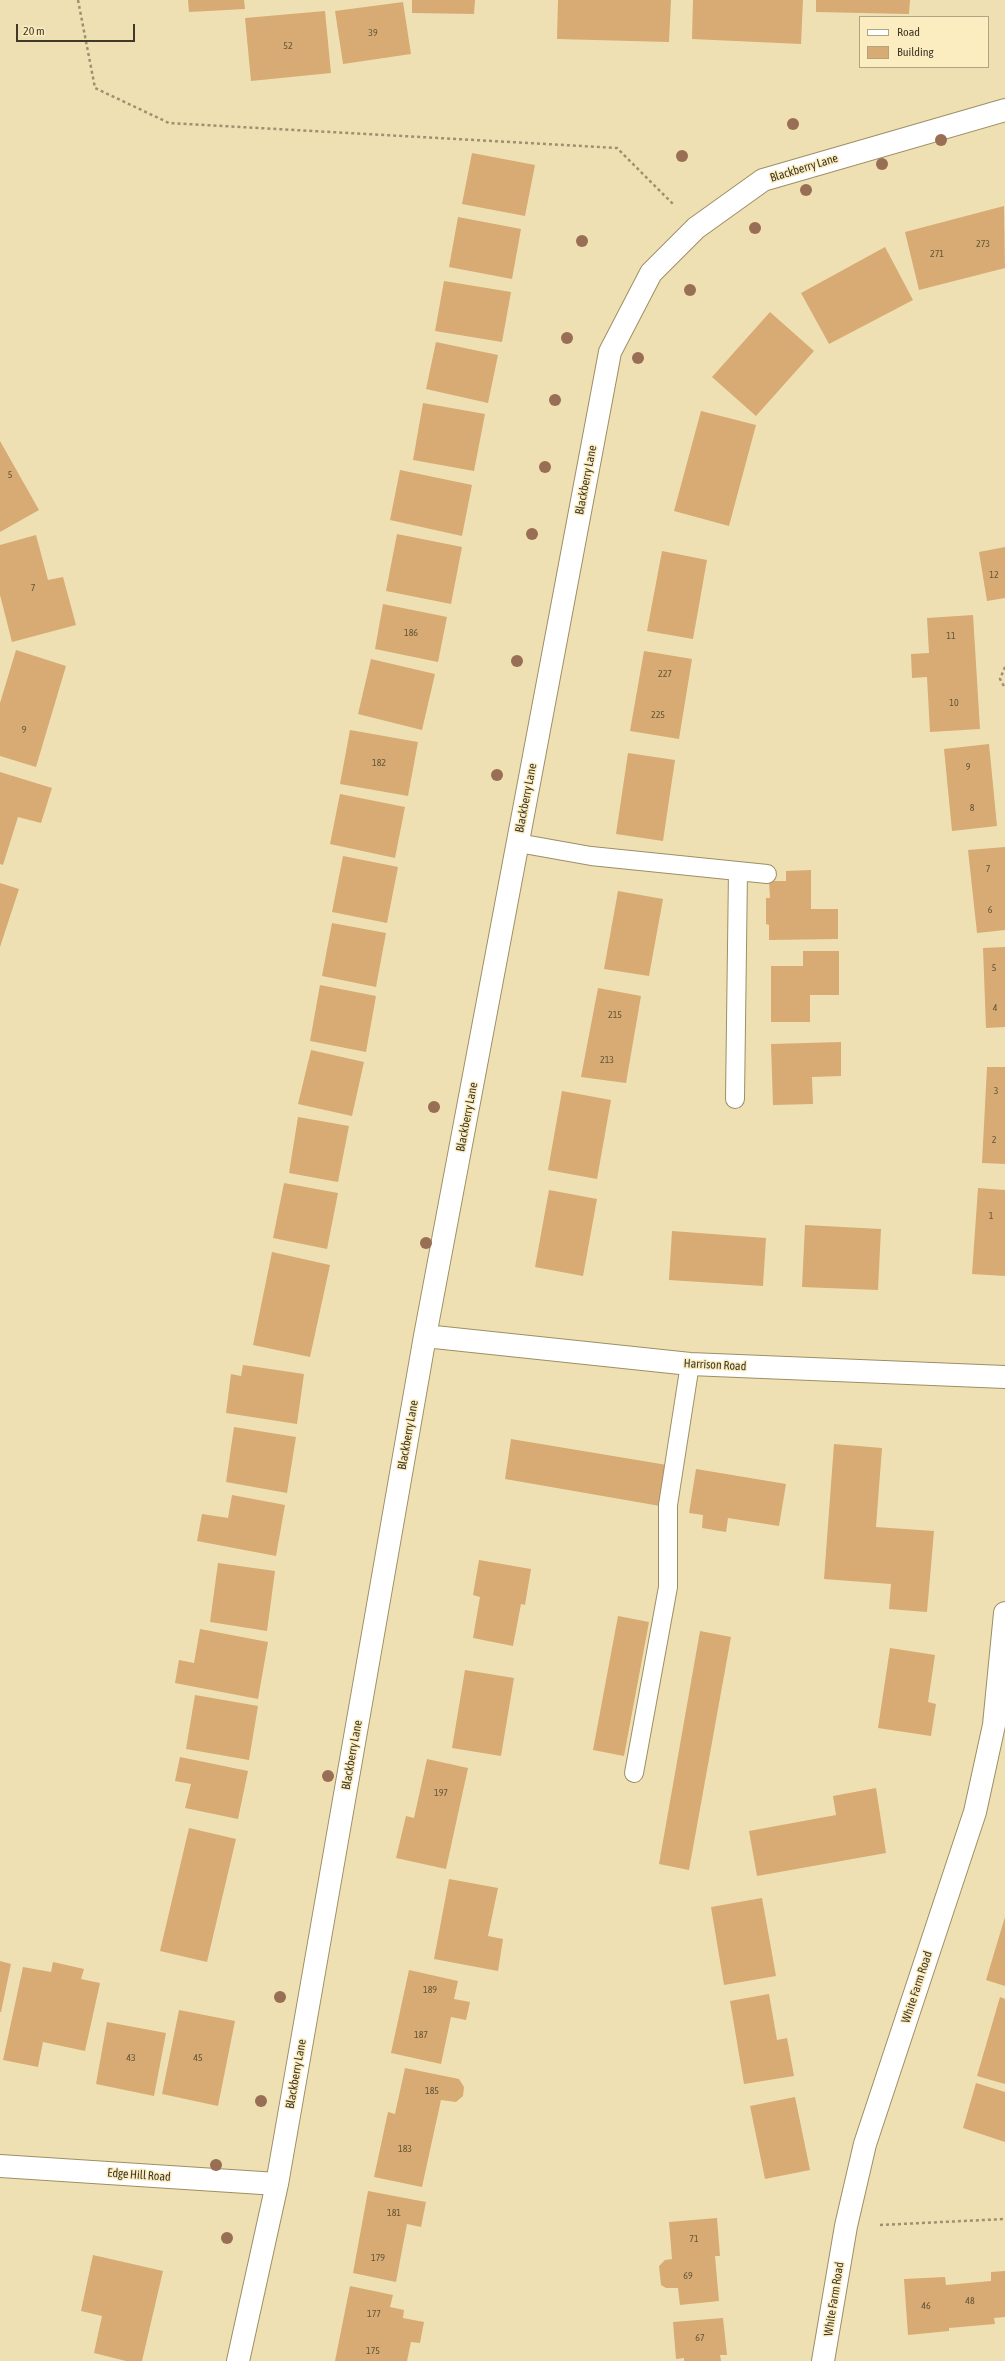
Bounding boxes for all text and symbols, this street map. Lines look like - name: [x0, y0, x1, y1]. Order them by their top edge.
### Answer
- scale bar: [18, 16, 137, 42]
- legend: [859, 16, 989, 68]
- text: 20 m: [23, 24, 45, 38]
- text: Road: [897, 25, 920, 39]
- house number: 39: [368, 27, 378, 39]
- house number: 52: [283, 40, 293, 52]
- text: Building: [897, 45, 934, 59]
- street label: Blackberry Lane: [768, 151, 840, 185]
- house number: 273: [976, 238, 990, 250]
- house number: 271: [930, 248, 944, 260]
- street label: Blackberry Lane: [572, 444, 600, 516]
- house number: 5: [8, 469, 12, 481]
- house number: 12: [989, 569, 999, 581]
- house number: 7: [31, 582, 35, 594]
- house number: 186: [404, 627, 418, 639]
- house number: 11: [946, 630, 956, 642]
- house number: 227: [658, 668, 672, 680]
- house number: 10: [949, 697, 959, 709]
- house number: 225: [651, 709, 665, 721]
- house number: 9: [22, 724, 26, 736]
- house number: 182: [372, 757, 386, 769]
- house number: 9: [966, 761, 970, 773]
- street label: Blackberry Lane: [512, 762, 540, 834]
- house number: 8: [970, 802, 974, 814]
- house number: 7: [986, 863, 990, 875]
- house number: 6: [988, 904, 992, 916]
- house number: 5: [992, 962, 996, 974]
- house number: 4: [993, 1002, 997, 1014]
- house number: 215: [608, 1009, 622, 1021]
- house number: 213: [600, 1054, 614, 1066]
- street label: Blackberry Lane: [453, 1081, 481, 1153]
- house number: 3: [994, 1085, 998, 1097]
- house number: 2: [992, 1134, 996, 1146]
- house number: 1: [989, 1210, 993, 1222]
- street label: Harrison Road: [683, 1356, 747, 1374]
- street label: Blackberry Lane: [395, 1399, 421, 1471]
- street label: Blackberry Lane: [339, 1719, 365, 1791]
- house number: 197: [434, 1787, 448, 1799]
- street label: White Farm Road: [899, 1949, 935, 2025]
- house number: 189: [423, 1984, 437, 1996]
- house number: 187: [414, 2029, 428, 2041]
- street label: Blackberry Lane: [283, 2038, 309, 2110]
- house number: 43: [126, 2052, 136, 2064]
- house number: 45: [193, 2052, 203, 2064]
- house number: 185: [425, 2085, 439, 2097]
- house number: 183: [398, 2143, 412, 2155]
- street label: Edge Hill Road: [107, 2166, 171, 2184]
- house number: 181: [387, 2207, 401, 2219]
- house number: 71: [689, 2233, 699, 2245]
- house number: 179: [371, 2252, 385, 2264]
- street label: White Farm Road: [821, 2261, 847, 2337]
- house number: 69: [683, 2270, 693, 2282]
- house number: 48: [965, 2295, 975, 2307]
- house number: 46: [921, 2300, 931, 2312]
- house number: 177: [367, 2308, 381, 2320]
- house number: 67: [695, 2332, 705, 2344]
- house number: 175: [366, 2345, 380, 2357]

